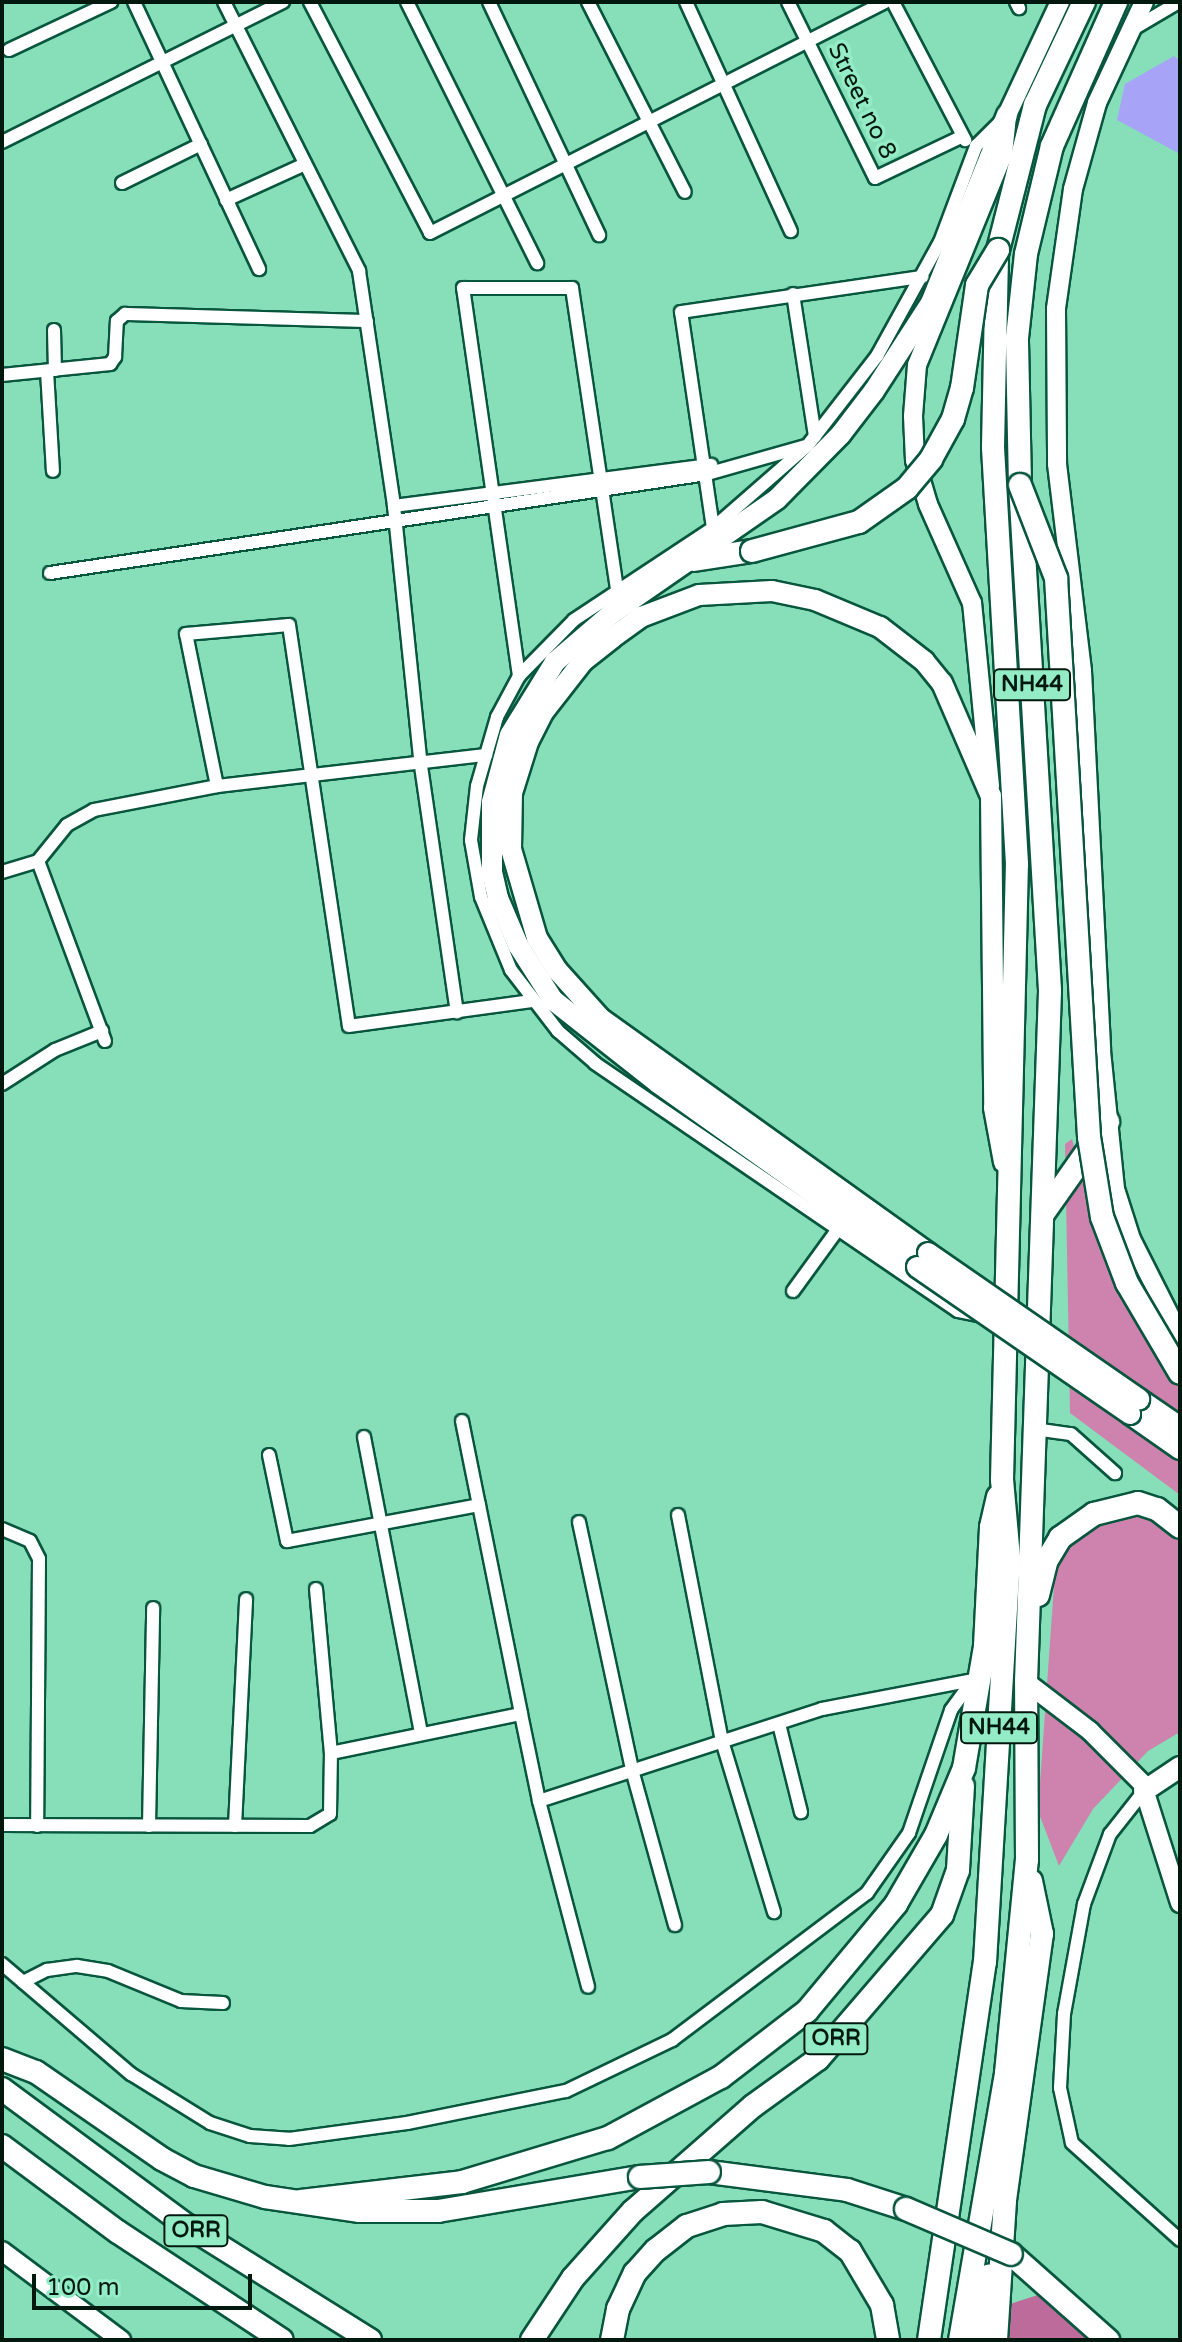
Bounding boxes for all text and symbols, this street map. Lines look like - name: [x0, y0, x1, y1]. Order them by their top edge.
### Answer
- street label: Street no 8: [822, 38, 902, 164]
- road number: NH44: [992, 667, 1072, 703]
- road number: NH44: [959, 1710, 1039, 1746]
- road number: ORR: [802, 2021, 870, 2057]
- road number: ORR: [162, 2213, 230, 2249]
- scale bar: [36, 2258, 256, 2308]
- text: 100 m: [46, 2273, 120, 2302]

